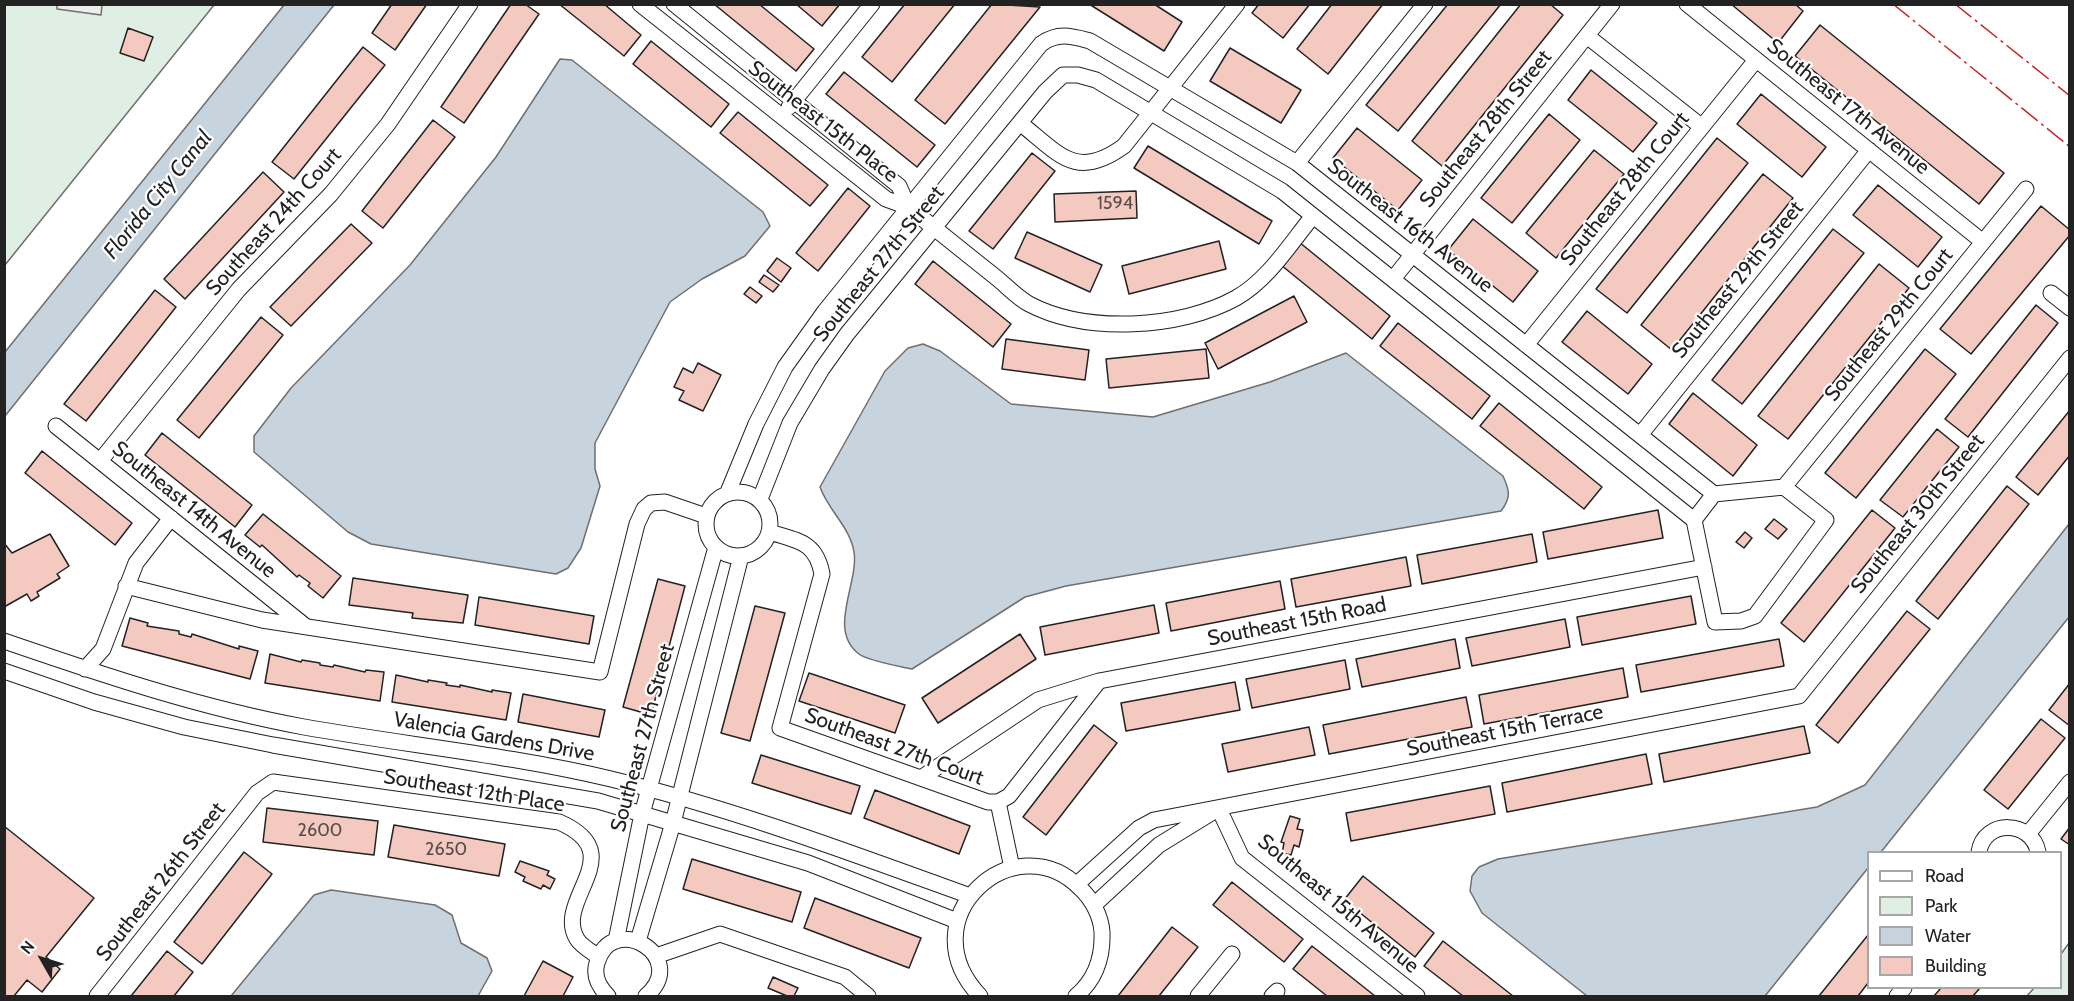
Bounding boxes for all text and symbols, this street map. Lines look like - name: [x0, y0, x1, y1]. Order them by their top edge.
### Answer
- street label: Southeast 17th Avenue: [1762, 34, 1934, 180]
- street label: Southeast 28th Street: [1415, 45, 1557, 213]
- street label: Southeast 15th Place: [743, 56, 903, 188]
- street label: Southeast 28th Court: [1555, 107, 1695, 271]
- water label: Florida City Canal: [98, 125, 218, 265]
- street label: Southeast 24th Court: [201, 143, 347, 301]
- street label: Southeast 16th Avenue: [1322, 154, 1498, 298]
- street label: Southeast 27th Street: [808, 181, 950, 347]
- house number: 1594: [1097, 193, 1133, 215]
- street label: Southeast 29th Street: [1667, 196, 1809, 364]
- street label: Southeast 29th Court: [1820, 243, 1958, 407]
- street label: Southeast 30th Street: [1846, 429, 1990, 599]
- street label: Southeast 14th Avenue: [107, 436, 281, 584]
- street label: Southeast 15th Road: [1205, 592, 1389, 652]
- street label: Southeast 27th Street: [606, 641, 680, 835]
- street label: Southeast 15th Terrace: [1405, 700, 1605, 762]
- street label: Southeast 27th Court: [801, 703, 987, 791]
- street label: Valencia Gardens Drive: [392, 707, 596, 767]
- street label: Southeast 12th Place: [382, 764, 566, 818]
- street label: Southeast 26th Street: [91, 798, 231, 966]
- house number: 2600: [298, 820, 342, 842]
- street label: Southeast 15th Avenue: [1252, 829, 1424, 979]
- house number: 2650: [425, 839, 467, 861]
- legend: [1867, 851, 2062, 989]
- text: Road: [1925, 865, 1964, 887]
- text: Park: [1925, 895, 1957, 917]
- text: Water: [1925, 925, 1971, 947]
- north arrow: [12, 929, 72, 989]
- text: N: [17, 937, 39, 958]
- text: Building: [1925, 955, 1986, 977]

